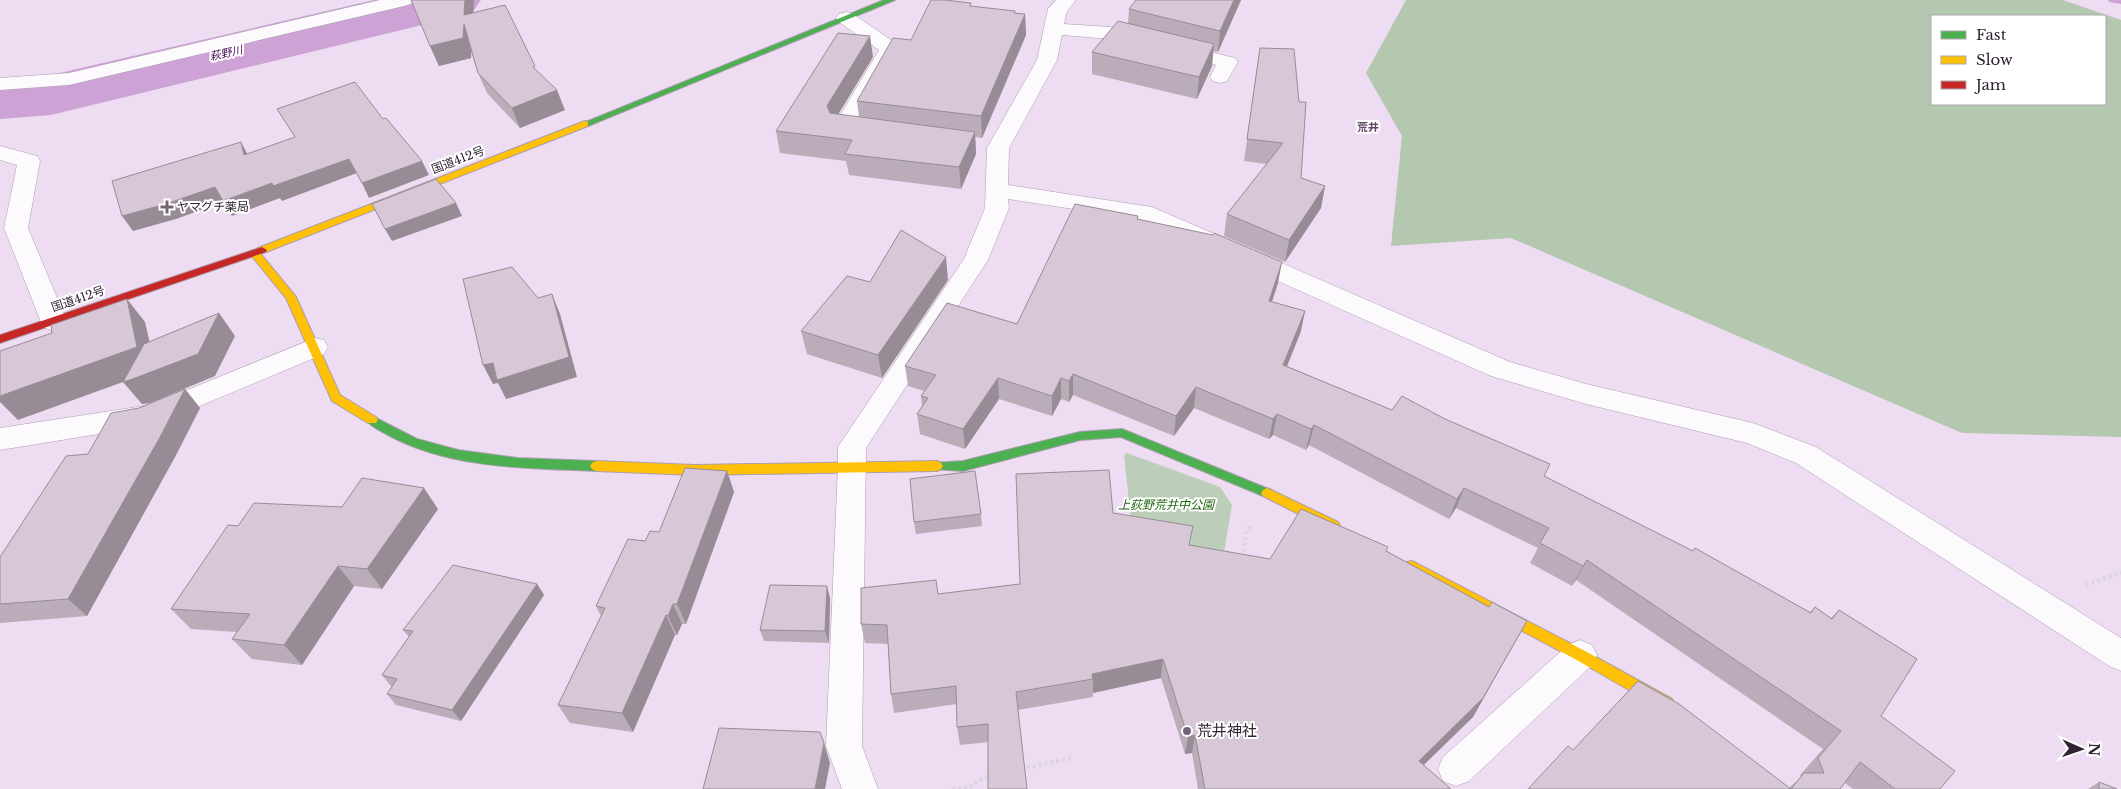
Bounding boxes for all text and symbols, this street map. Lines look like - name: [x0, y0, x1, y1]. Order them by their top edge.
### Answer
- legend: [1931, 15, 2106, 105]
- text: Fast: [1976, 25, 2007, 44]
- water label: 萩野川: [208, 42, 245, 64]
- text: Slow: [1976, 50, 2013, 69]
- text: Jam: [1974, 75, 2006, 94]
- district label: 荒井: [1357, 120, 1379, 134]
- street label: 国道412号: [429, 143, 487, 177]
- place label: ヤマグチ薬局: [177, 199, 249, 214]
- marker: ヤマグチ薬局: [161, 201, 173, 213]
- street label: 国道412号: [49, 282, 107, 315]
- park label: 上荻野荒井中公園: [1118, 497, 1216, 512]
- place label: 荒井神社: [1197, 721, 1257, 740]
- north arrow: [2056, 724, 2106, 774]
- marker: 荒井神社: [1181, 725, 1193, 737]
- text: N: [2085, 743, 2103, 756]

